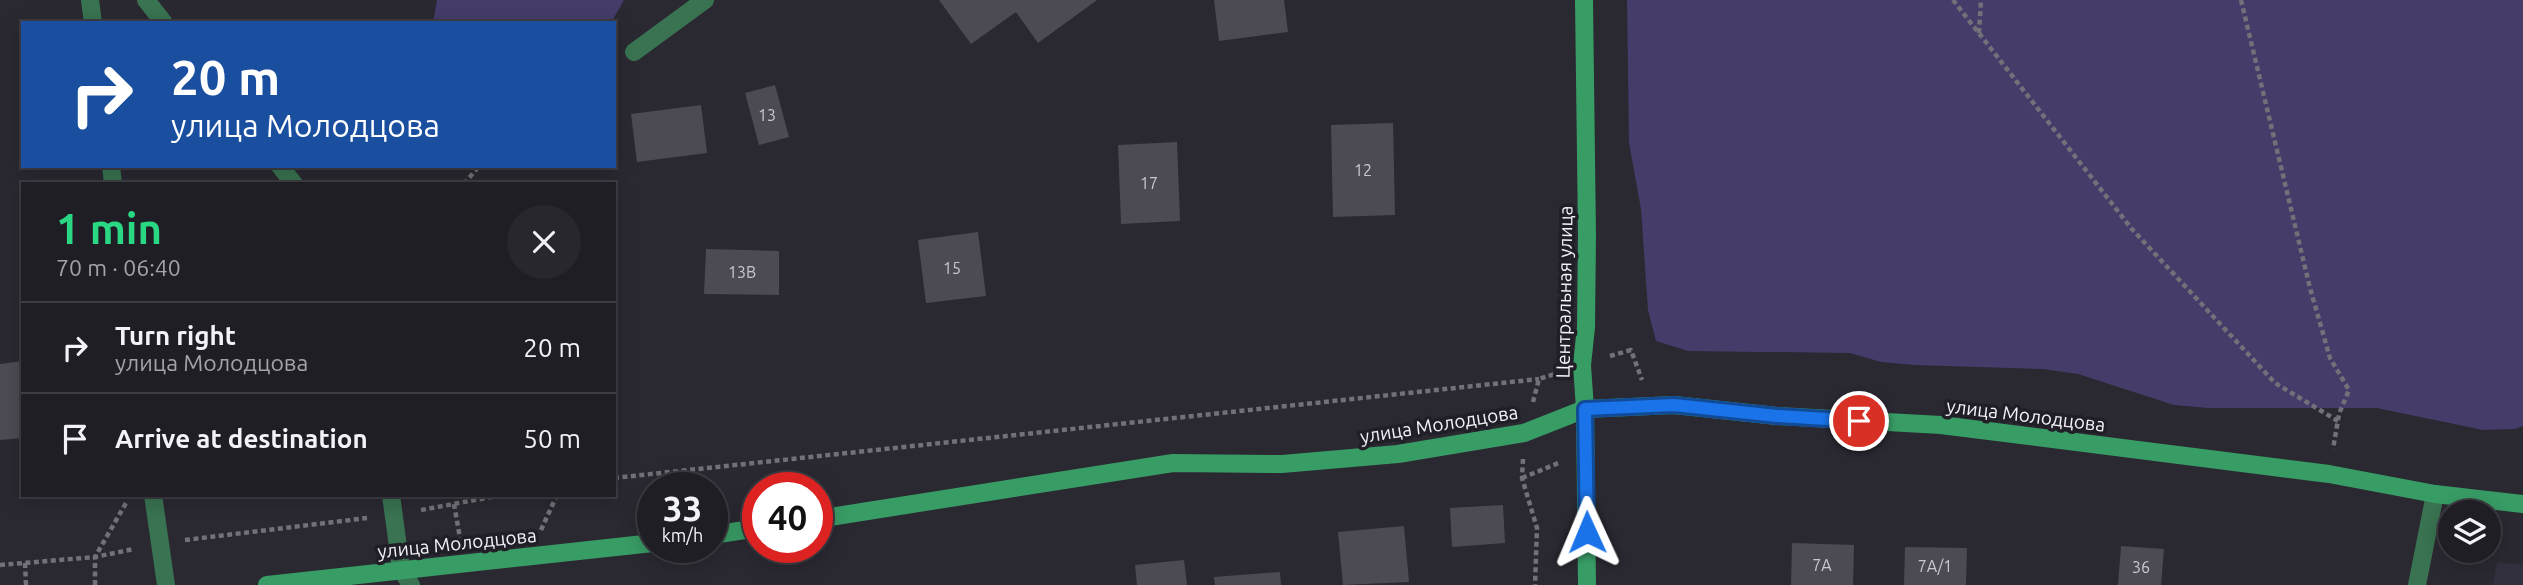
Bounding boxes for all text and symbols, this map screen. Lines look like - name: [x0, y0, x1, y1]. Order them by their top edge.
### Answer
- icon: right: [56, 49, 147, 140]
- text: 20 m: [171, 49, 280, 104]
- house number: 13: [758, 106, 776, 124]
- text: улица Молодцова: [171, 107, 440, 143]
- house number: 12: [1354, 161, 1372, 179]
- house number: 17: [1140, 174, 1158, 192]
- text: 1 min: [56, 205, 162, 252]
- button: close: [507, 205, 581, 279]
- street label: Центральная улица: [1551, 205, 1577, 379]
- text: 70 m · 06:40: [56, 255, 181, 280]
- house number: 15: [943, 259, 961, 277]
- house number: 13В: [728, 263, 756, 281]
- text: Turn right: [115, 321, 236, 350]
- icon: right: [56, 329, 94, 367]
- text: 20 m: [523, 333, 581, 362]
- text: улица Молодцова: [115, 350, 308, 375]
- pin: [1829, 391, 1889, 451]
- street label: улица Молодцова: [1945, 394, 2107, 436]
- street label: улица Молодцова: [1358, 401, 1520, 447]
- icon: arrive: [1840, 402, 1878, 440]
- icon: arrive: [56, 420, 94, 458]
- text: Arrive at destination: [115, 424, 368, 453]
- text: 50 m: [523, 424, 581, 453]
- speed limit sign: 40: [742, 472, 833, 563]
- text: 33: [663, 488, 702, 528]
- position arrow: [1550, 495, 1624, 569]
- map controls: [2438, 500, 2501, 563]
- button: layers: [2438, 500, 2501, 563]
- street label: улица Молодцова: [376, 524, 538, 562]
- text: km/h: [662, 525, 703, 545]
- house number: 7А: [1812, 556, 1832, 574]
- house number: 7А/1: [1918, 557, 1952, 575]
- house number: 36: [2132, 558, 2150, 576]

